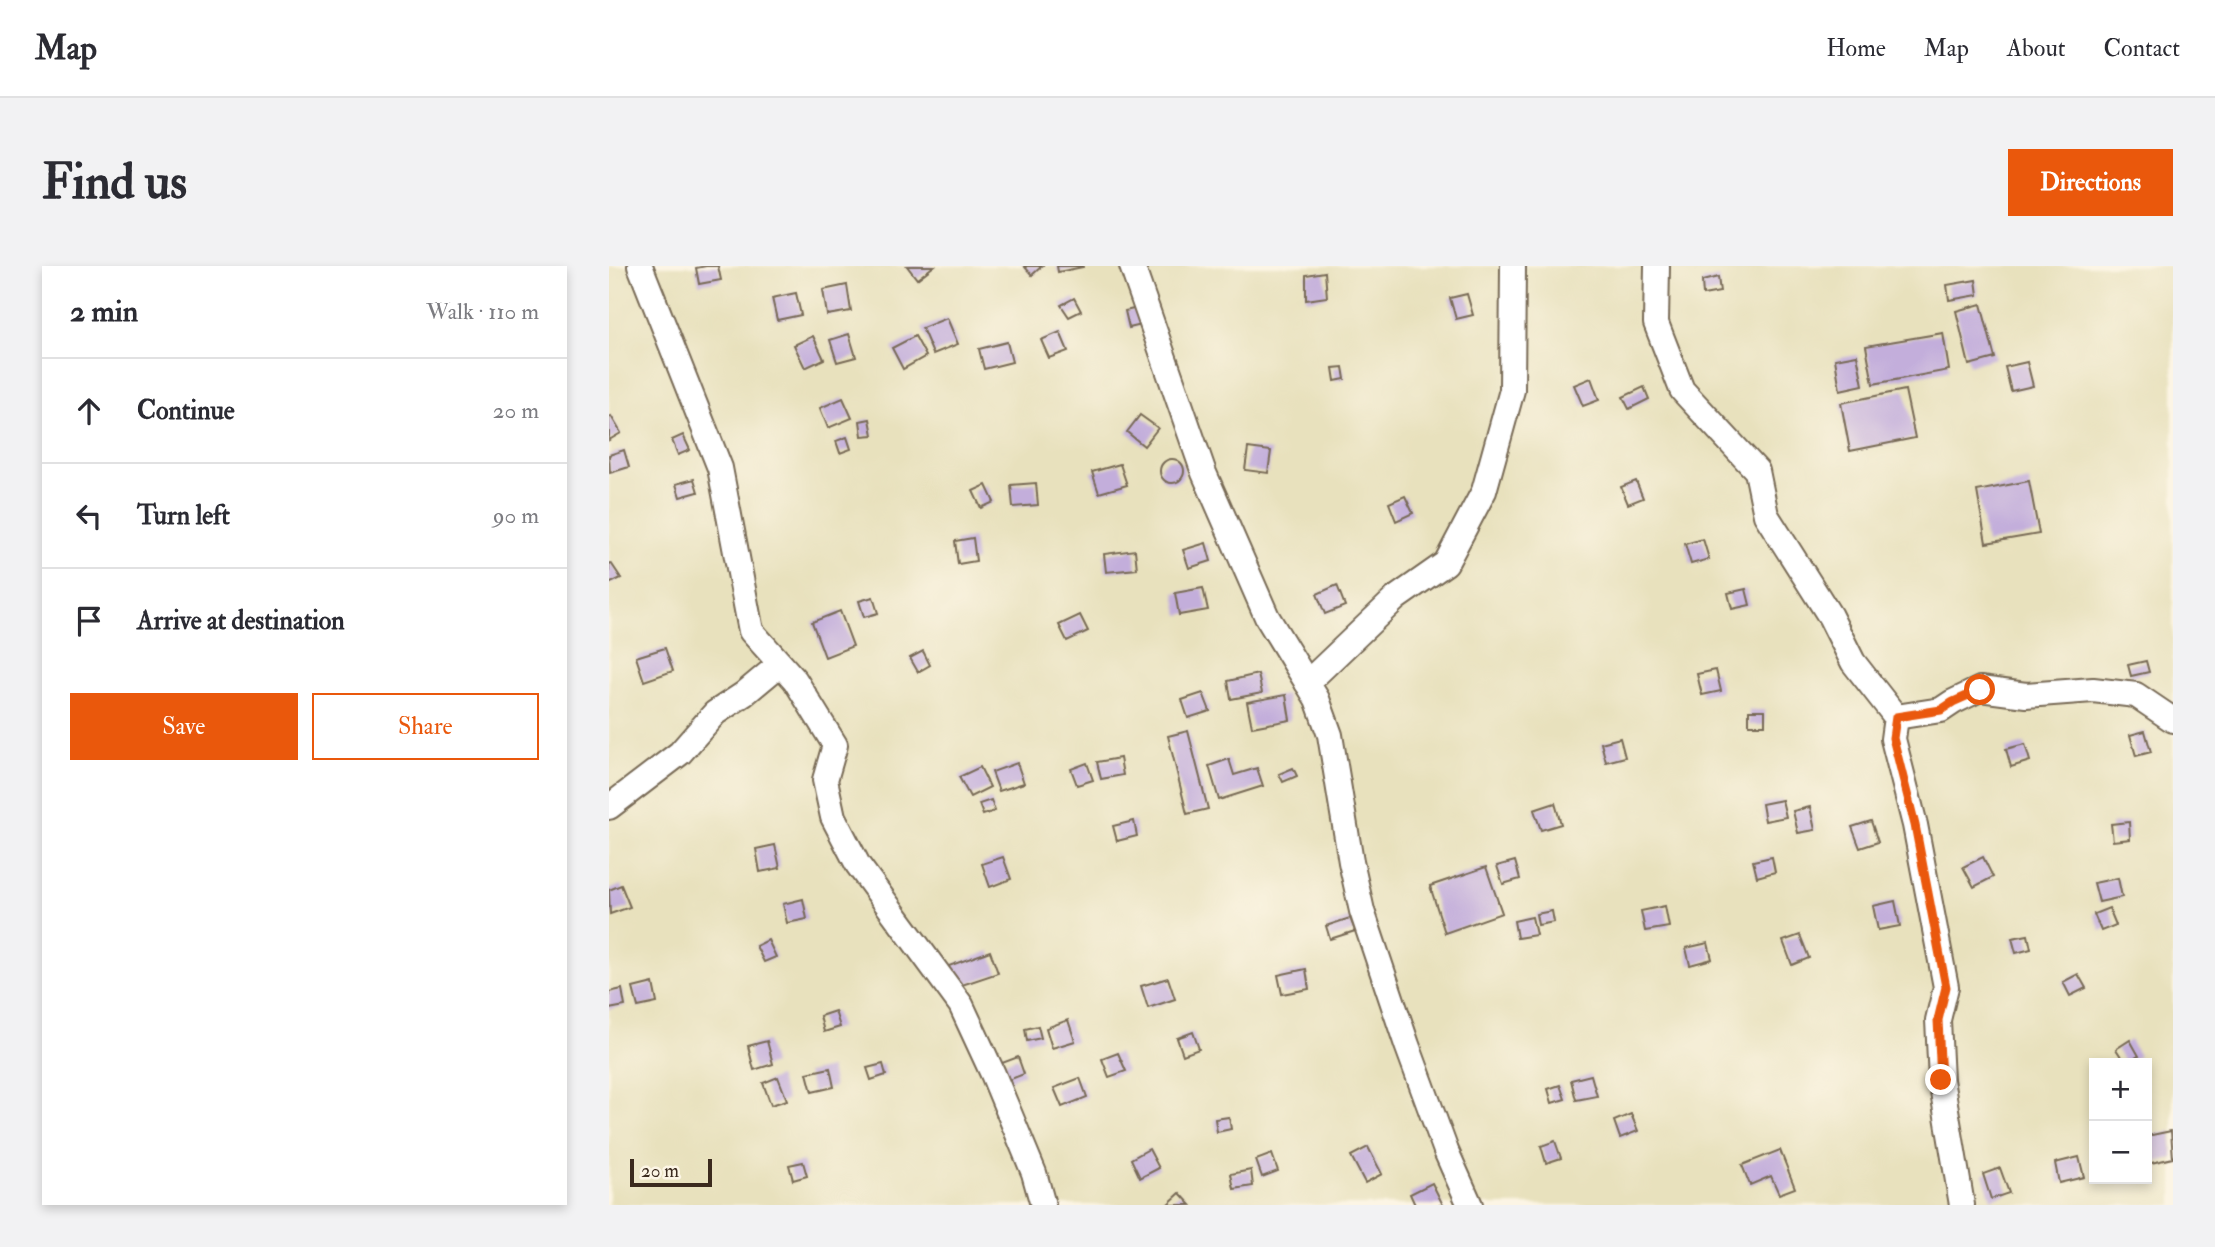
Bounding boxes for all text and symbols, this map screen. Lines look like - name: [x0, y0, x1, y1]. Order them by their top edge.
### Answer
- text: Map: [35, 28, 97, 69]
- text: Home: [1826, 33, 1886, 64]
- text: Map: [1924, 33, 1969, 64]
- text: About: [2007, 33, 2066, 64]
- text: Contact: [2104, 33, 2180, 64]
- button: Directions: [2008, 149, 2173, 216]
- text: Find us: [42, 152, 187, 213]
- text: 2 min: [70, 293, 138, 330]
- text: Walk · 110 m: [426, 297, 539, 326]
- icon: ahead: [70, 392, 108, 430]
- text: Continue: [137, 395, 235, 427]
- text: 20 m: [493, 396, 539, 425]
- icon: left: [70, 497, 108, 535]
- text: Turn left: [137, 500, 230, 532]
- text: 90 m: [493, 501, 539, 530]
- icon: arrive: [70, 602, 108, 640]
- text: Arrive at destination: [137, 605, 345, 637]
- route start: [1964, 674, 1995, 705]
- button: Save: [70, 693, 298, 760]
- button: Share: [312, 693, 539, 760]
- map controls: [2089, 1058, 2152, 1184]
- button: +: [2089, 1058, 2152, 1121]
- route end: [1925, 1064, 1956, 1095]
- button: −: [2089, 1121, 2152, 1184]
- scale bar: [630, 1156, 712, 1188]
- text: 20 m: [641, 1159, 679, 1183]

